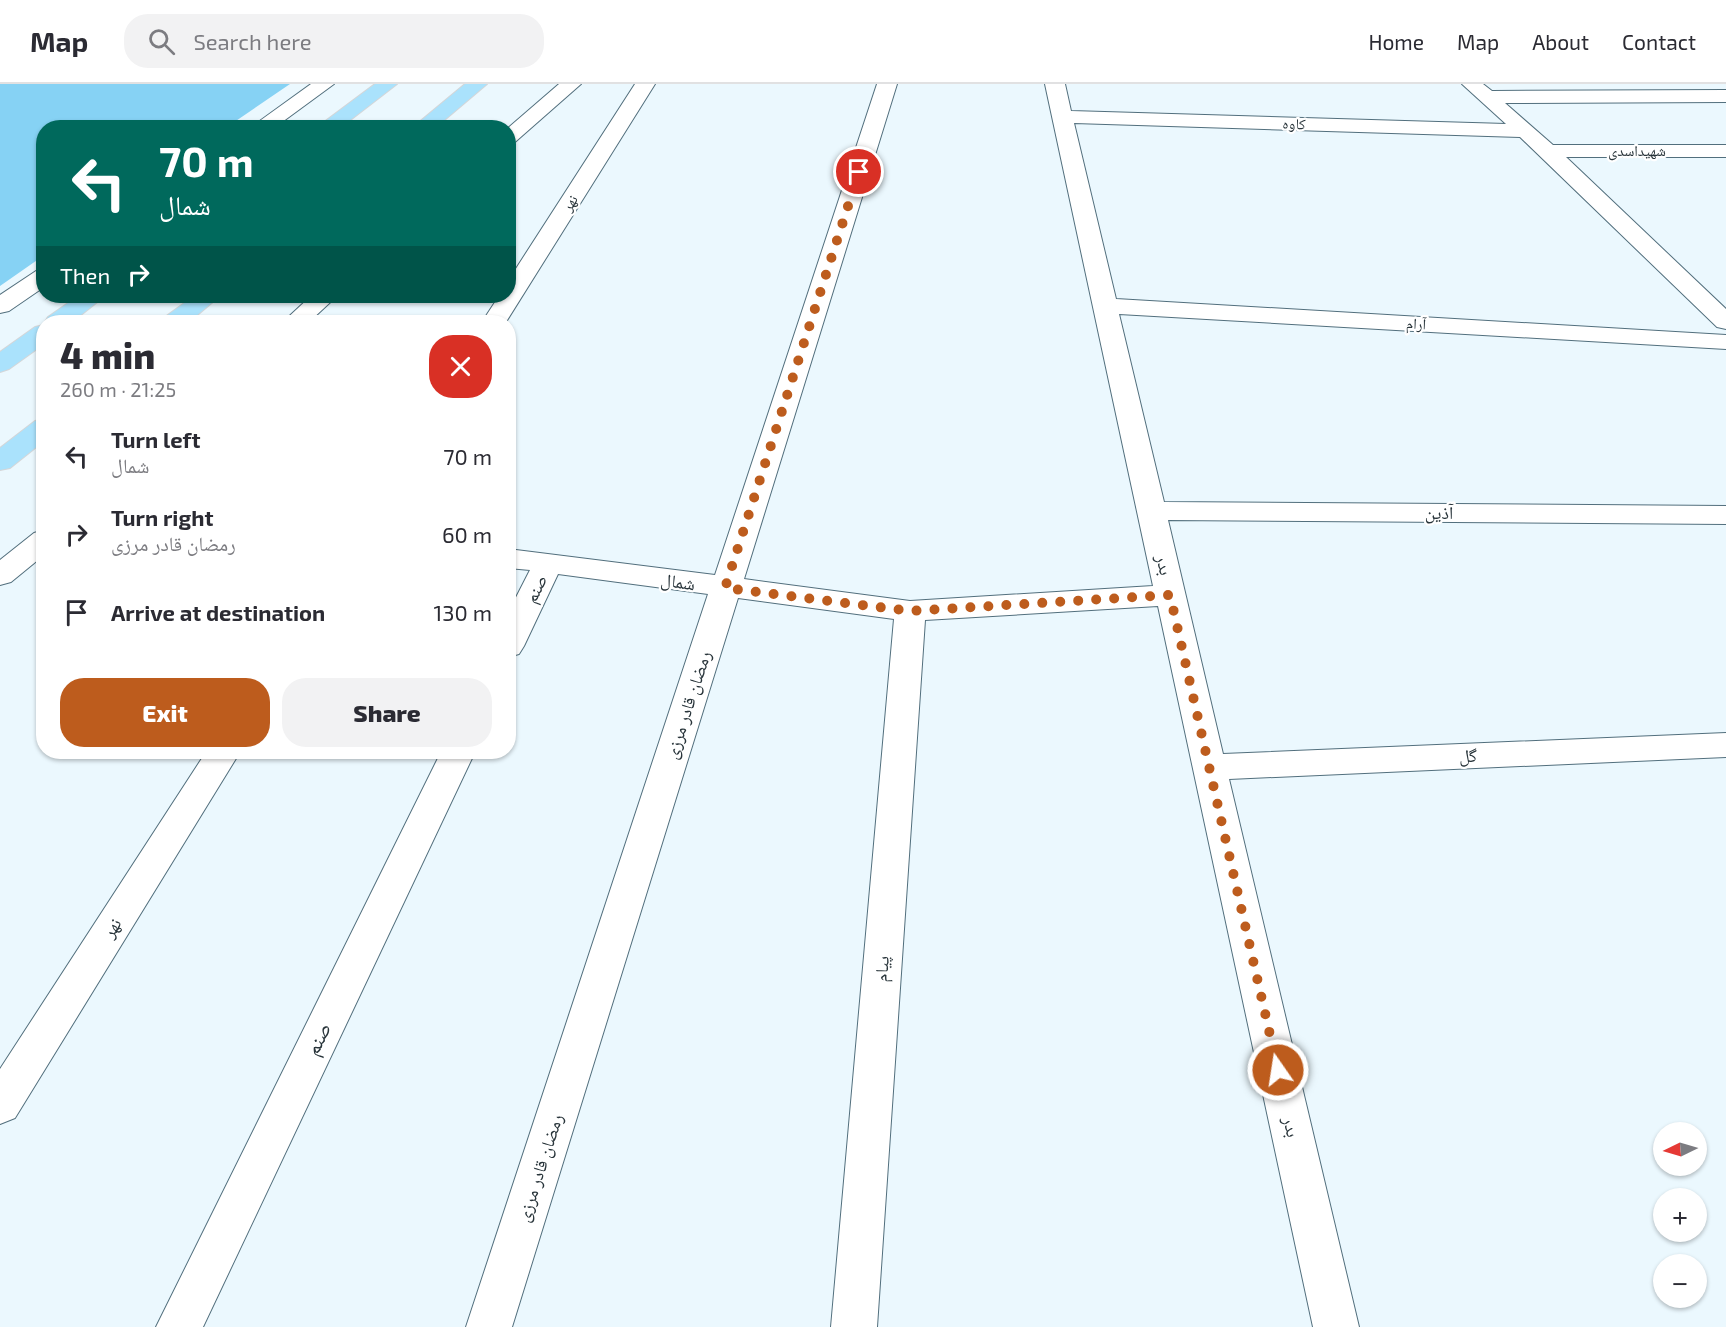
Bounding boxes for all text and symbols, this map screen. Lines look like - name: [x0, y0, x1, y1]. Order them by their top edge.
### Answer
- search box: [124, 14, 544, 68]
- text: Map: [30, 24, 88, 58]
- icon: search: [145, 25, 178, 58]
- text: Search here: [193, 28, 312, 54]
- text: Home: [1368, 29, 1424, 54]
- text: Map: [1457, 29, 1499, 54]
- text: About: [1532, 29, 1589, 54]
- text: Contact: [1622, 29, 1696, 54]
- street label: کاوه: [1282, 114, 1306, 133]
- text: 70 m: [159, 135, 254, 185]
- street label: شهیداسدی: [1608, 141, 1666, 161]
- icon: left: [60, 144, 138, 222]
- pin: [833, 146, 884, 197]
- icon: arrive: [842, 155, 875, 188]
- text: شمال: [159, 188, 211, 220]
- street label: نهر: [557, 191, 582, 215]
- icon: right: [122, 258, 155, 291]
- text: Then: [60, 262, 110, 288]
- street label: آرام: [1405, 313, 1428, 335]
- text: 4 min: [60, 333, 155, 376]
- button: close: [429, 335, 492, 398]
- text: 260 m · 21:25: [60, 377, 176, 401]
- text: Turn left: [111, 426, 200, 452]
- icon: left: [60, 440, 93, 473]
- text: 70 m: [443, 443, 492, 469]
- text: شمال: [111, 453, 149, 477]
- street label: آذین: [1425, 501, 1454, 524]
- text: Turn right: [111, 504, 213, 530]
- icon: right: [60, 518, 93, 551]
- text: 60 m: [442, 521, 492, 547]
- text: رمضان قادر مرزی: [111, 531, 236, 555]
- street label: بدر: [1151, 551, 1178, 577]
- street label: شمال: [659, 568, 697, 595]
- street label: صنم: [519, 571, 553, 607]
- icon: arrive: [60, 596, 93, 629]
- text: Arrive at destination: [111, 599, 325, 625]
- text: 130 m: [434, 599, 492, 625]
- street label: رمضان قادر مرزی: [659, 648, 716, 762]
- button: Exit: [60, 678, 270, 747]
- button: Share: [282, 678, 492, 747]
- street label: گل: [1459, 744, 1478, 767]
- street label: نهر: [96, 914, 126, 942]
- street label: پیام: [869, 955, 895, 983]
- street label: صنم: [298, 1018, 338, 1060]
- position arrow: [1246, 1038, 1310, 1102]
- street label: رمضان قادر مرزی: [511, 1111, 568, 1225]
- street label: بدر: [1278, 1113, 1305, 1139]
- north arrow: [1653, 1122, 1707, 1176]
- map controls: [1653, 1122, 1707, 1308]
- button: +: [1653, 1188, 1707, 1242]
- button: −: [1653, 1254, 1707, 1308]

